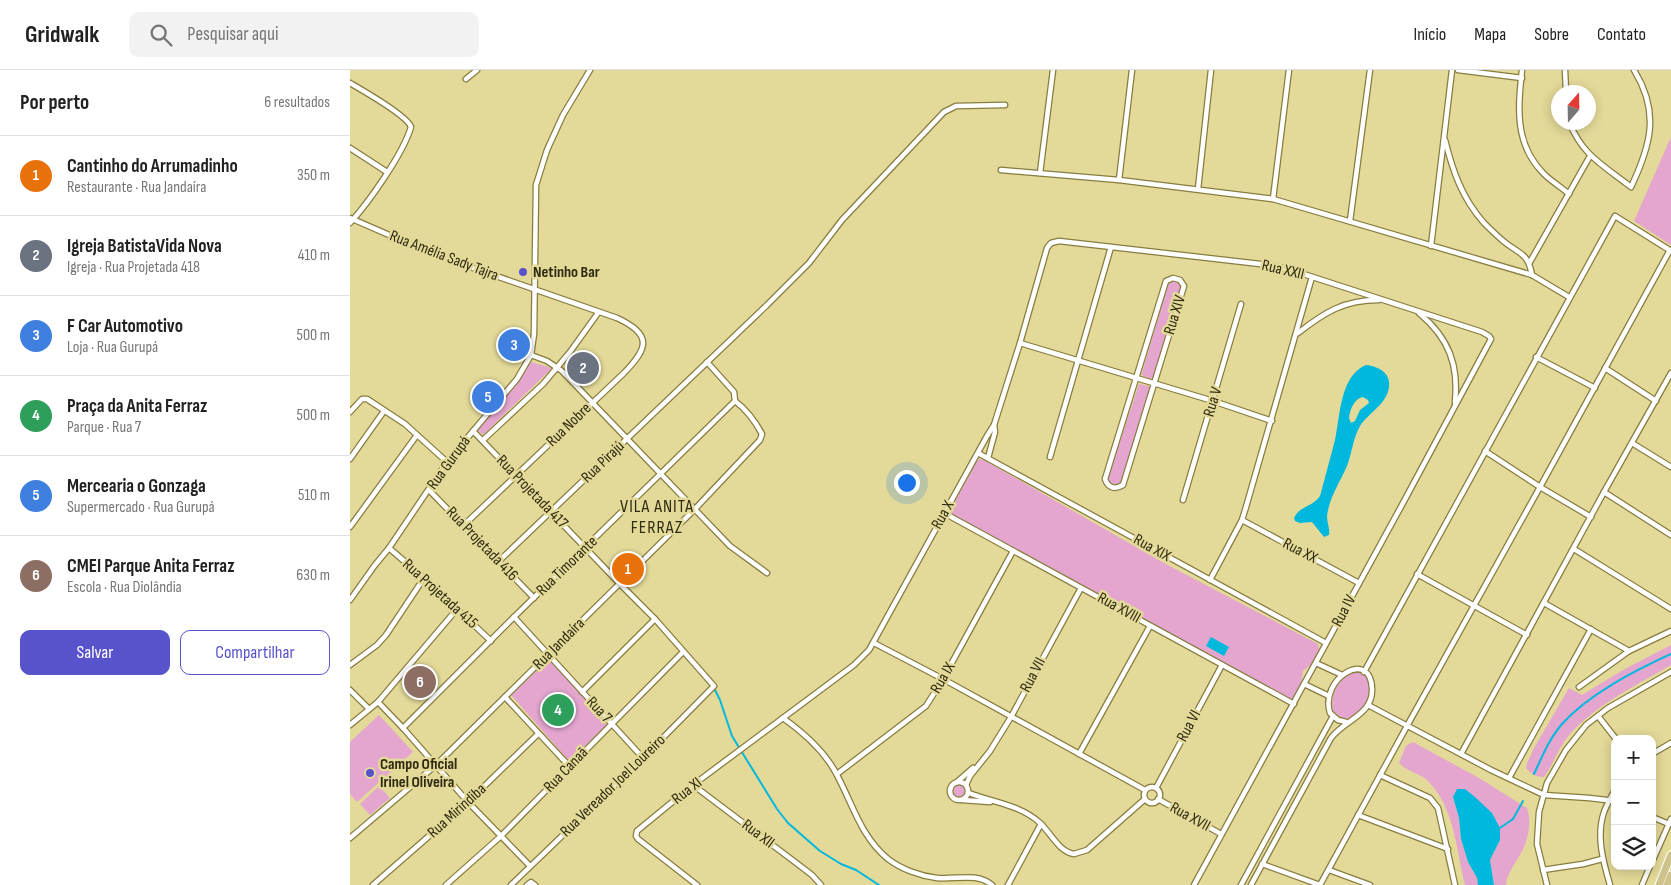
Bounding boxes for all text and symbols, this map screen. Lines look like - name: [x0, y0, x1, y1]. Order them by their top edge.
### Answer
- search box: [129, 12, 479, 57]
- text: Gridwalk: [25, 20, 99, 49]
- icon: search: [147, 21, 175, 49]
- text: Pesquisar aqui: [187, 23, 278, 46]
- text: Início: [1414, 24, 1446, 45]
- text: Mapa: [1474, 24, 1506, 45]
- text: Sobre: [1534, 24, 1569, 45]
- text: Contato: [1597, 24, 1646, 45]
- north arrow: [1551, 85, 1596, 130]
- text: Por perto: [20, 90, 89, 115]
- text: 6 resultados: [264, 93, 330, 112]
- text: Cantinho do Arrumadinho: [67, 155, 238, 178]
- text: 1: [33, 166, 39, 185]
- text: 350 m: [297, 166, 330, 185]
- text: Restaurante · Rua Jandaíra: [67, 178, 206, 197]
- street label: Rua Amélia Sady Tajra: [387, 227, 501, 285]
- text: Igreja BatistaVida Nova: [67, 235, 222, 258]
- text: 2: [32, 246, 40, 265]
- text: 410 m: [298, 246, 330, 265]
- street label: Rua XXII: [1260, 256, 1306, 284]
- text: Igreja · Rua Projetada 418: [67, 258, 200, 277]
- place label: Netinho Bar: [533, 263, 600, 282]
- marker: Netinho Bar: [517, 266, 529, 278]
- street label: Rua XIV: [1160, 292, 1190, 337]
- text: F Car Automotivo: [67, 315, 183, 338]
- text: 3: [32, 326, 40, 345]
- text: 500 m: [296, 326, 330, 345]
- pin: 3: [498, 326, 530, 364]
- text: Loja · Rua Gurupá: [67, 338, 158, 357]
- pin: 2: [567, 349, 599, 387]
- pin: 5: [472, 378, 504, 416]
- street label: Rua V: [1200, 384, 1227, 419]
- text: Praça da Anita Ferraz: [67, 395, 207, 418]
- street label: Rua Nobre: [543, 399, 595, 451]
- text: 4: [32, 406, 40, 425]
- text: 500 m: [296, 406, 330, 425]
- text: Parque · Rua 7: [67, 418, 141, 437]
- street label: Rua Gurupá: [423, 433, 475, 493]
- street label: Rua Pirajú: [577, 437, 629, 487]
- street label: Rua Projetada 417: [492, 451, 572, 533]
- your location: [894, 470, 920, 496]
- text: Mercearia o Gonzaga: [67, 475, 206, 498]
- text: 5: [32, 486, 40, 505]
- text: 510 m: [298, 486, 330, 505]
- district label: VILA ANITA FERRAZ: [620, 496, 694, 538]
- street label: Rua X: [928, 497, 959, 533]
- text: Supermercado · Rua Gurupá: [67, 498, 215, 517]
- street label: Rua Projetada 416: [442, 503, 522, 585]
- street label: Rua XIX: [1130, 530, 1174, 566]
- street label: Rua Timorante: [532, 532, 602, 600]
- street label: Rua XX: [1279, 534, 1321, 568]
- pin: 1: [612, 550, 644, 588]
- text: CMEI Parque Anita Ferraz: [67, 555, 234, 578]
- street label: Rua Projetada 415: [398, 555, 482, 633]
- text: 6: [32, 566, 40, 585]
- text: 630 m: [296, 566, 330, 585]
- text: Escola · Rua Diolândia: [67, 578, 182, 597]
- street label: Rua XVIII: [1094, 588, 1144, 628]
- street label: Rua IV: [1328, 591, 1361, 630]
- street label: Rua Jandaíra: [529, 614, 589, 674]
- button: Salvar: [20, 630, 170, 675]
- button: Compartilhar: [180, 630, 330, 675]
- street label: Rua VII: [1016, 654, 1050, 696]
- street label: Rua IX: [927, 659, 960, 697]
- pin: 6: [404, 663, 436, 701]
- pin: 4: [542, 691, 574, 729]
- street label: Rua 7: [582, 693, 616, 728]
- street label: Rua VI: [1173, 707, 1205, 745]
- street label: Rua Vereador Joel Loureiro: [556, 731, 670, 841]
- map controls: [1611, 735, 1656, 870]
- button: +: [1611, 735, 1656, 780]
- street label: Rua Canaã: [540, 743, 592, 797]
- place label: Campo Oficial Irinel Oliveira: [380, 755, 457, 792]
- marker: Campo Oficial Irinel Oliveira: [364, 767, 376, 779]
- street label: Rua XI: [668, 773, 706, 809]
- street label: Rua Mirindiba: [424, 780, 490, 842]
- button: −: [1611, 780, 1656, 825]
- street label: Rua XVII: [1166, 798, 1214, 836]
- street label: Rua XII: [738, 816, 778, 852]
- button: layers: [1611, 825, 1656, 870]

